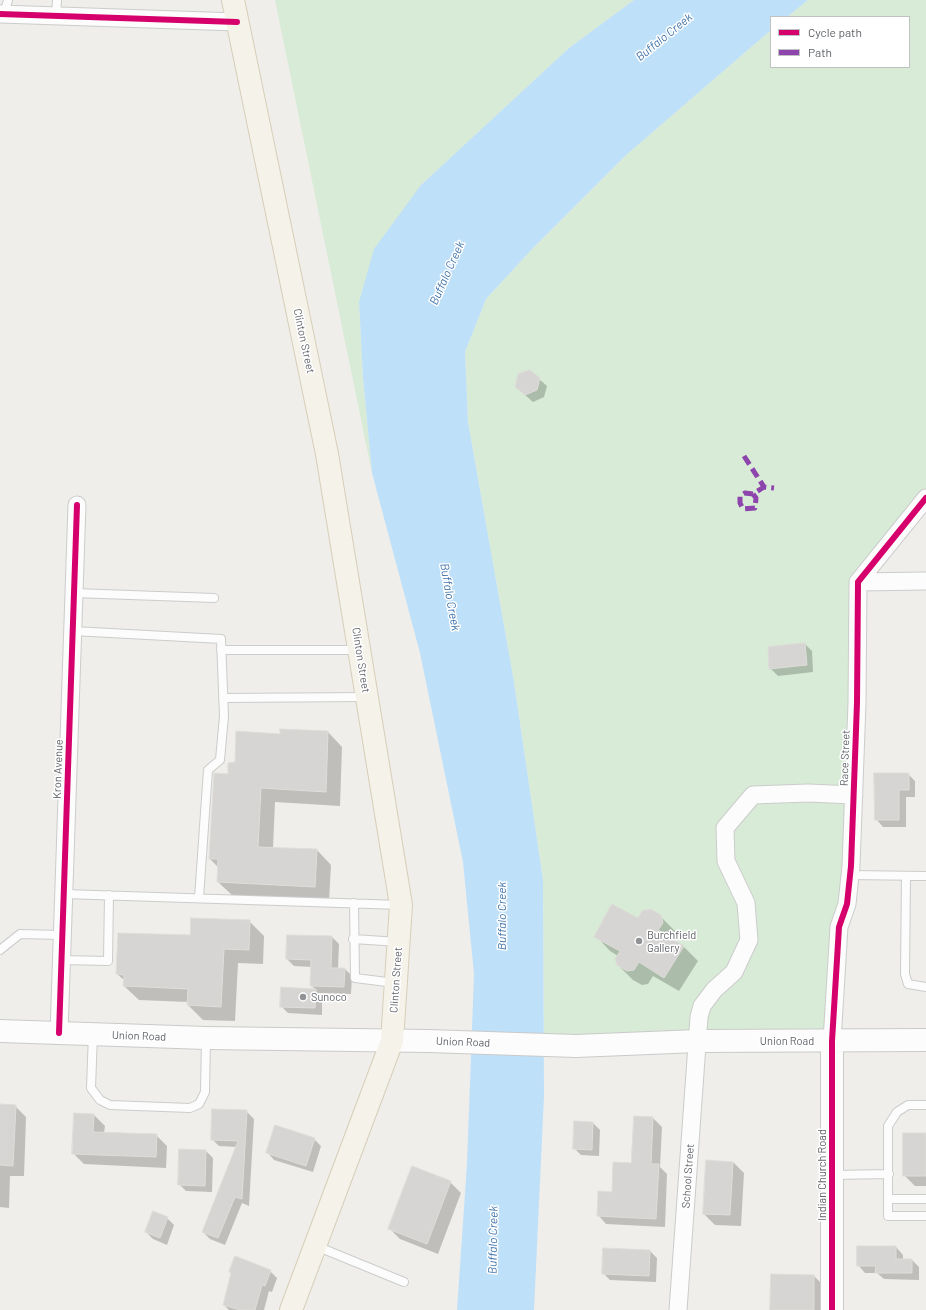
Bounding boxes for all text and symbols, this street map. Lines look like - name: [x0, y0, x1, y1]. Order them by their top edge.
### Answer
- water label: Buffalo Creek: [633, 10, 695, 64]
- legend: [770, 16, 910, 68]
- text: Cycle path: [808, 25, 862, 39]
- text: Path: [808, 45, 832, 59]
- water label: Buffalo Creek: [427, 239, 467, 307]
- street label: Clinton Street: [291, 307, 317, 375]
- water label: Buffalo Creek: [437, 562, 463, 632]
- street label: Clinton Street: [349, 626, 373, 694]
- street label: Race Street: [837, 730, 853, 786]
- street label: Kron Avenue: [50, 739, 66, 799]
- water label: Buffalo Creek: [495, 882, 509, 950]
- place label: Burchfield Gallery: [647, 928, 696, 954]
- marker: Burchfield Gallery: [634, 936, 644, 946]
- street label: Clinton Street: [387, 947, 405, 1013]
- place label: Sunoco: [311, 990, 347, 1004]
- marker: Sunoco: [298, 992, 308, 1002]
- street label: Union Road: [112, 1028, 166, 1044]
- street label: Union Road: [436, 1034, 490, 1050]
- street label: Union Road: [760, 1034, 814, 1048]
- street label: Indian Church Road: [815, 1129, 829, 1221]
- street label: School Street: [679, 1143, 697, 1209]
- water label: Buffalo Creek: [485, 1206, 501, 1274]

